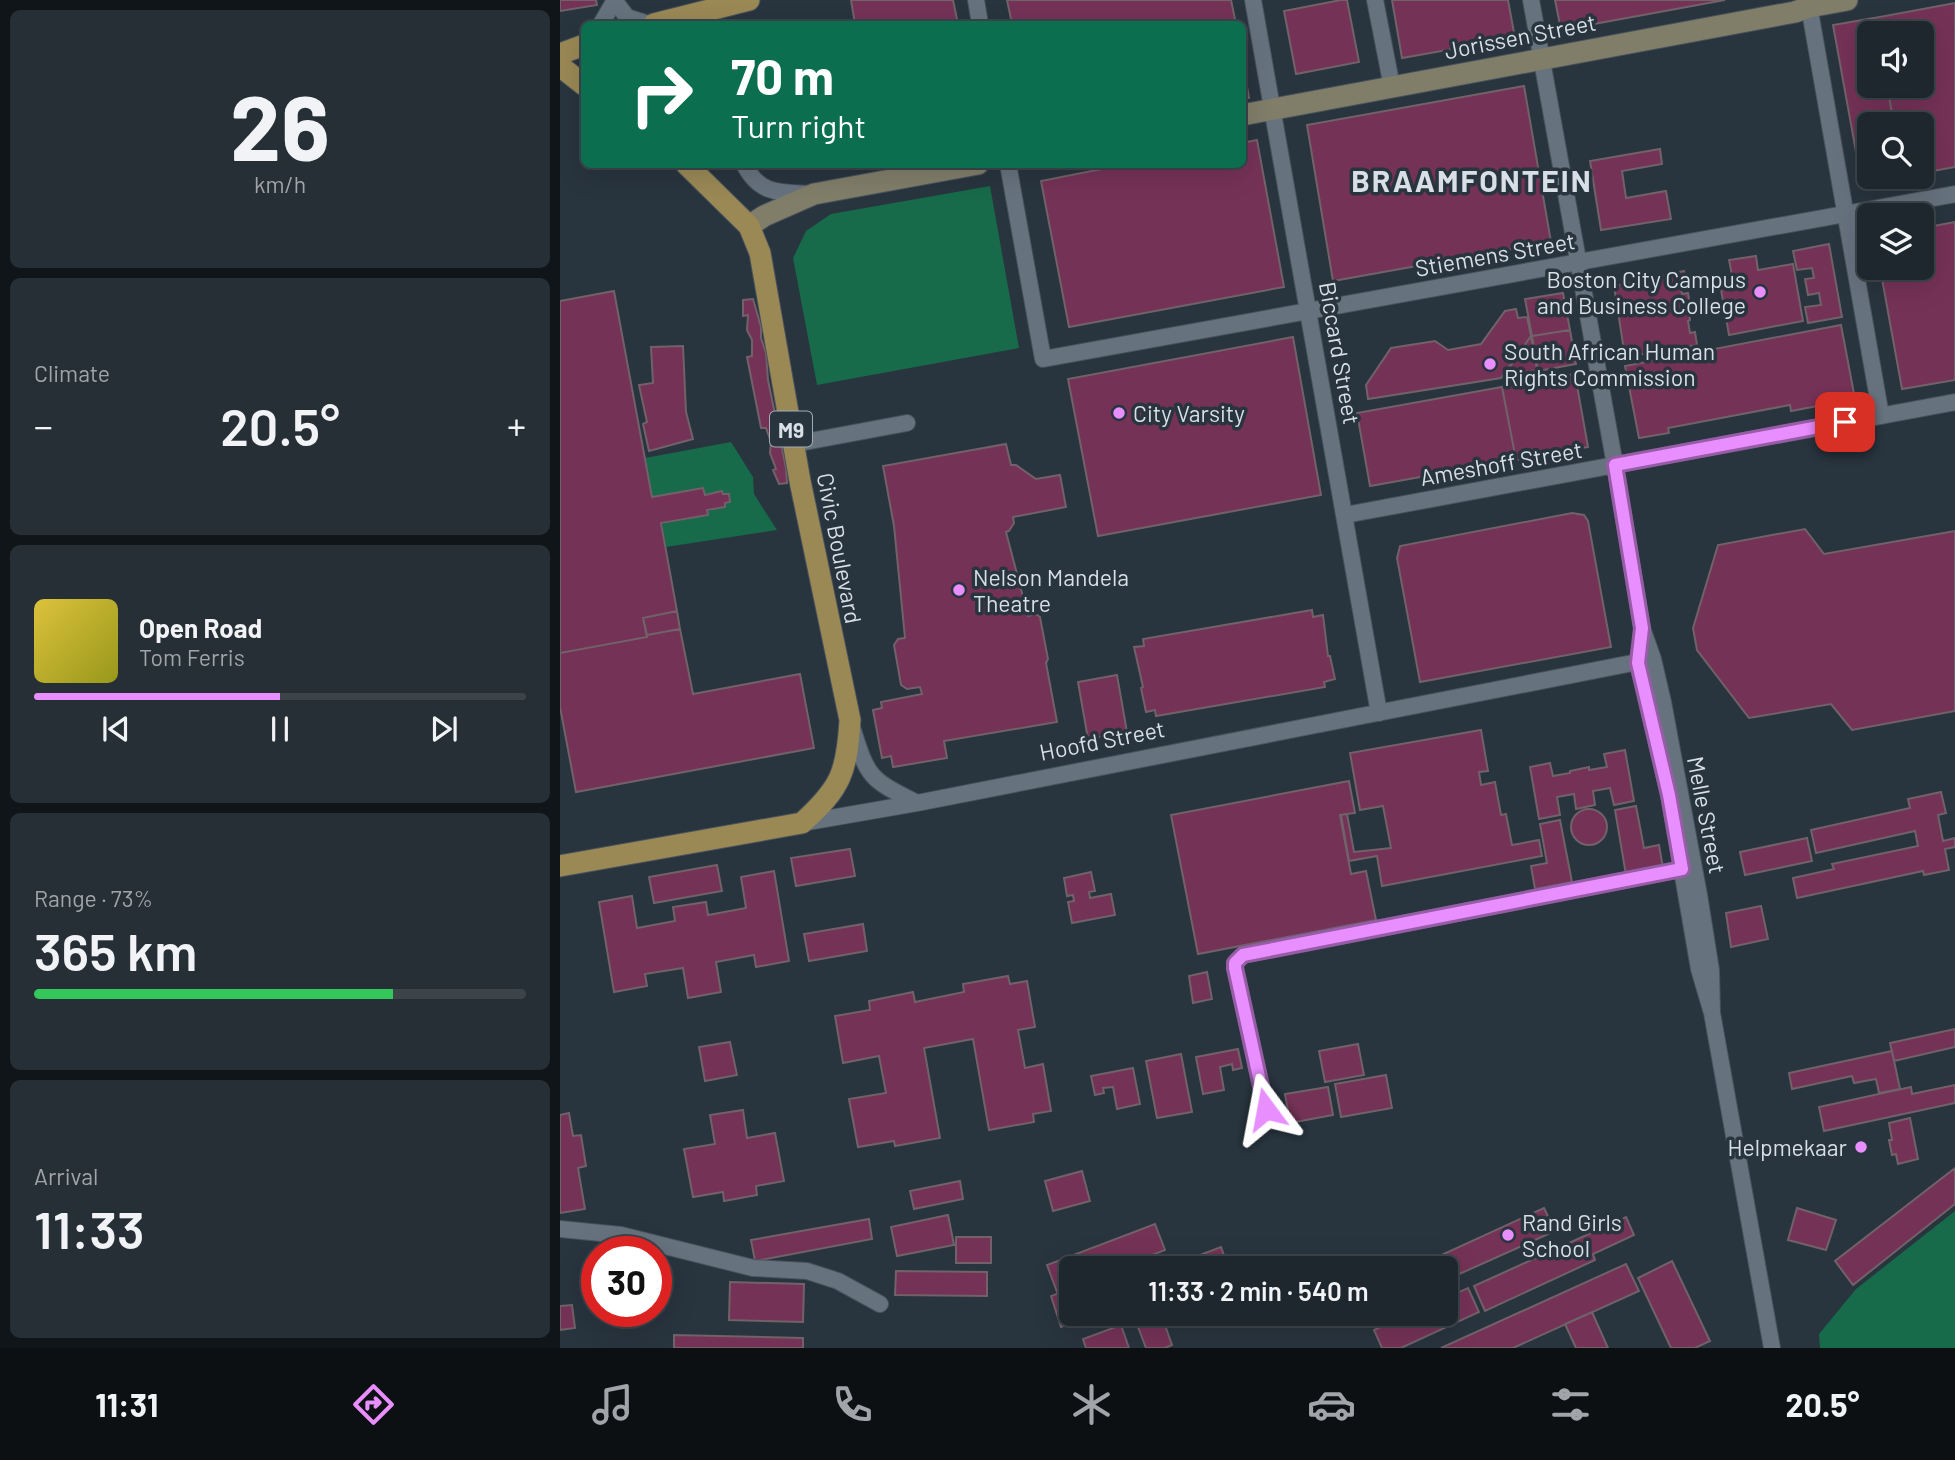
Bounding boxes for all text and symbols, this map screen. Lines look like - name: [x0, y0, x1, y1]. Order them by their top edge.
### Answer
- street label: Jorissen Street: [1442, 8, 1598, 64]
- map controls: [1857, 21, 1934, 280]
- button: sound: [1857, 21, 1934, 98]
- text: 70 m: [731, 46, 834, 105]
- icon: right: [616, 49, 707, 140]
- text: 26: [230, 70, 330, 179]
- text: Turn right: [731, 106, 866, 144]
- button: search: [1857, 112, 1934, 189]
- district label: BRAAMFONTEIN: [1351, 162, 1593, 198]
- text: km/h: [254, 170, 306, 198]
- button: layers: [1857, 203, 1934, 280]
- street label: Stiemens Street: [1413, 226, 1577, 282]
- place label: Boston City Campus and Business College: [1537, 265, 1746, 319]
- street label: Biccard Street: [1314, 280, 1366, 426]
- marker: Boston City Campus and Business College: [1752, 284, 1768, 300]
- place label: South African Human Rights Commission: [1504, 337, 1715, 391]
- marker: South African Human Rights Commission: [1482, 356, 1498, 372]
- text: Climate: [34, 359, 110, 387]
- pin: [1815, 392, 1875, 452]
- text: 20.5°: [220, 394, 340, 456]
- place label: City Varsity: [1133, 399, 1245, 427]
- text: −: [34, 402, 53, 448]
- text: +: [507, 402, 526, 448]
- icon: arrive: [1826, 403, 1864, 441]
- marker: City Varsity: [1111, 405, 1127, 421]
- road number: M9: [770, 412, 812, 446]
- street label: Ameshoff Street: [1418, 435, 1584, 491]
- street label: Civic Boulevard: [812, 470, 868, 626]
- place label: Nelson Mandela Theatre: [973, 563, 1129, 617]
- marker: Nelson Mandela Theatre: [951, 582, 967, 598]
- text: Open Road: [139, 612, 262, 643]
- text: Tom Ferris: [139, 643, 245, 671]
- icon: previous: [97, 710, 135, 748]
- icon: pause: [261, 710, 299, 748]
- icon: next: [425, 710, 463, 748]
- street label: Hoofd Street: [1037, 714, 1167, 766]
- street label: Melle Street: [1682, 754, 1732, 876]
- text: Range · 73%: [34, 884, 153, 912]
- text: 365 km: [34, 919, 197, 981]
- position arrow: [1229, 1072, 1303, 1146]
- place label: Helpmekaar: [1727, 1133, 1848, 1161]
- marker: Helpmekaar: [1853, 1139, 1869, 1155]
- text: Arrival: [34, 1162, 98, 1190]
- text: 11:33: [34, 1197, 145, 1259]
- place label: Rand Girls School: [1522, 1208, 1622, 1262]
- marker: Rand Girls School: [1500, 1227, 1516, 1243]
- speed limit sign: 30: [581, 1236, 672, 1327]
- text: 11:33 · 2 min · 540 m: [1148, 1275, 1369, 1306]
- icon: directions: [349, 1380, 398, 1429]
- icon: music: [588, 1380, 637, 1429]
- icon: phone: [828, 1380, 877, 1429]
- icon: climate: [1067, 1380, 1116, 1429]
- icon: car: [1307, 1380, 1356, 1429]
- icon: filters: [1546, 1380, 1595, 1429]
- text: 11:31: [95, 1385, 158, 1423]
- text: 20.5°: [1786, 1385, 1860, 1423]

